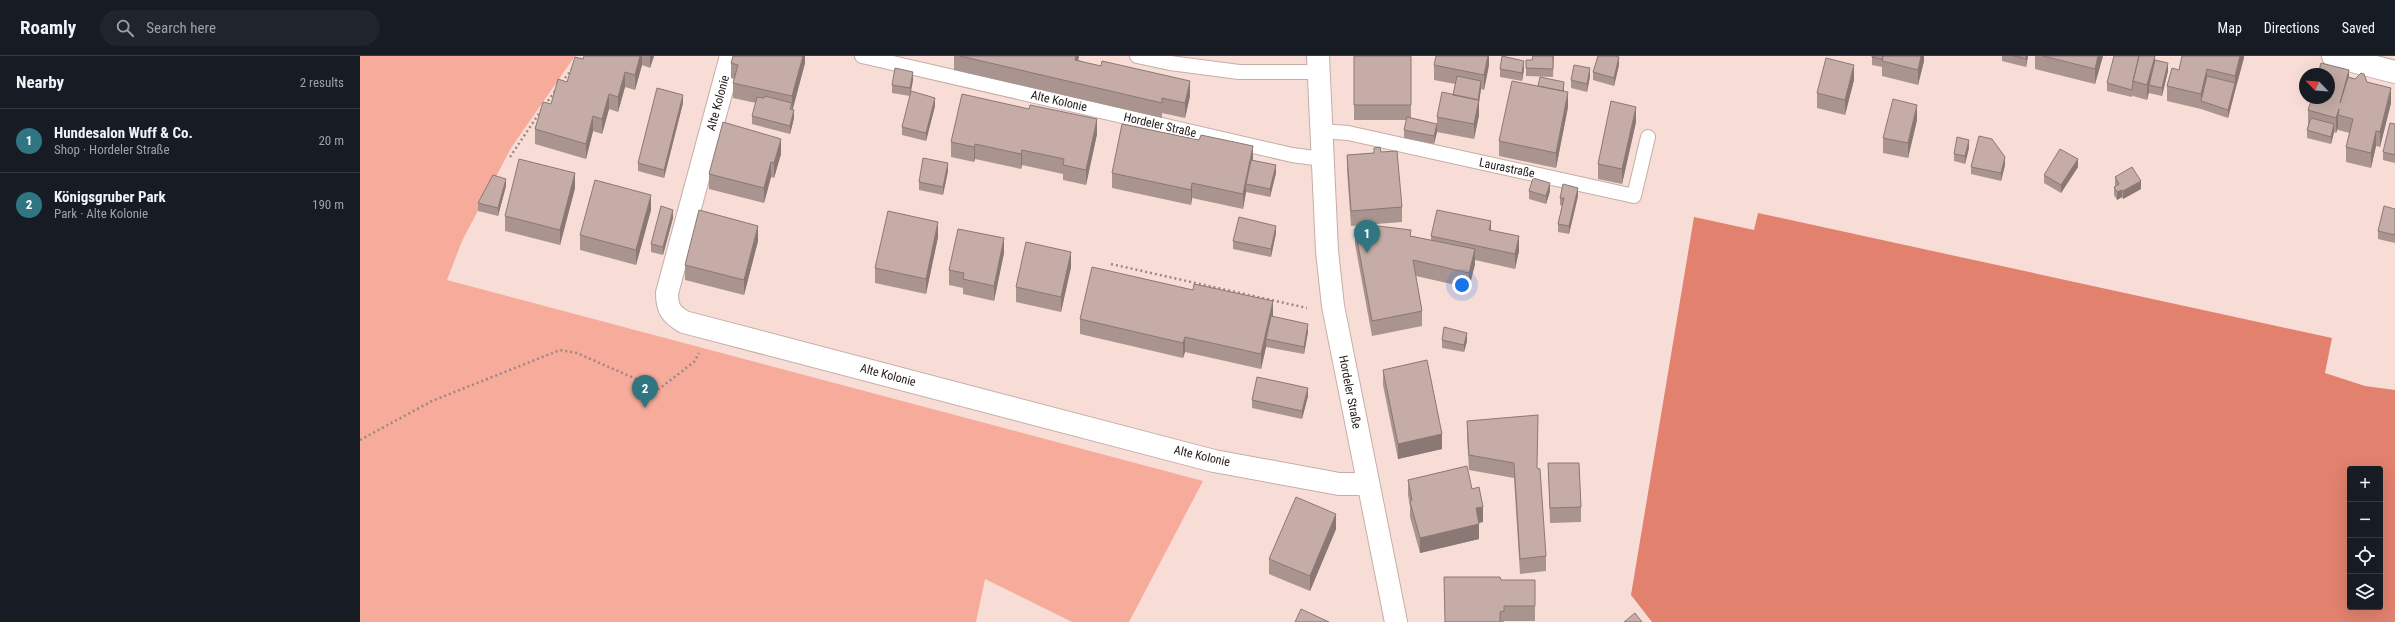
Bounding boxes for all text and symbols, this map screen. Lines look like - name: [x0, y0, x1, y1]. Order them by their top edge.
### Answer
- search box: [100, 10, 380, 46]
- text: Roamly: [20, 16, 76, 39]
- icon: search: [114, 17, 136, 39]
- text: Search here: [146, 19, 216, 37]
- text: Map: [2218, 20, 2242, 36]
- text: Directions: [2264, 20, 2320, 36]
- text: Saved: [2342, 20, 2375, 36]
- north arrow: [2299, 68, 2335, 104]
- text: Nearby: [16, 72, 64, 92]
- street label: Alte Kolonie: [704, 73, 732, 132]
- text: 2 results: [300, 75, 344, 90]
- street label: Alte Kolonie: [1030, 88, 1089, 114]
- street label: Hordeler Straße: [1122, 110, 1198, 140]
- text: Hundesalon Wuff & Co.: [54, 124, 193, 142]
- text: 1: [26, 133, 32, 148]
- text: 20 m: [318, 133, 344, 148]
- text: Shop · Hordeler Straße: [54, 142, 169, 157]
- street label: Laurastraße: [1478, 155, 1536, 181]
- text: Königsgruber Park: [54, 188, 166, 206]
- text: 2: [26, 197, 32, 212]
- text: 190 m: [312, 197, 344, 212]
- text: Park · Alte Kolonie: [54, 206, 148, 221]
- pin: 1: [1354, 220, 1380, 253]
- your location: [1452, 275, 1472, 295]
- street label: Hordeler Straße: [1336, 354, 1364, 430]
- street label: Alte Kolonie: [859, 361, 918, 389]
- pin: 2: [632, 375, 658, 408]
- street label: Alte Kolonie: [1173, 443, 1232, 469]
- map controls: [2347, 466, 2383, 610]
- button: +: [2347, 466, 2383, 502]
- button: −: [2347, 502, 2383, 538]
- button: locate: [2347, 538, 2383, 574]
- button: layers: [2347, 574, 2383, 610]

